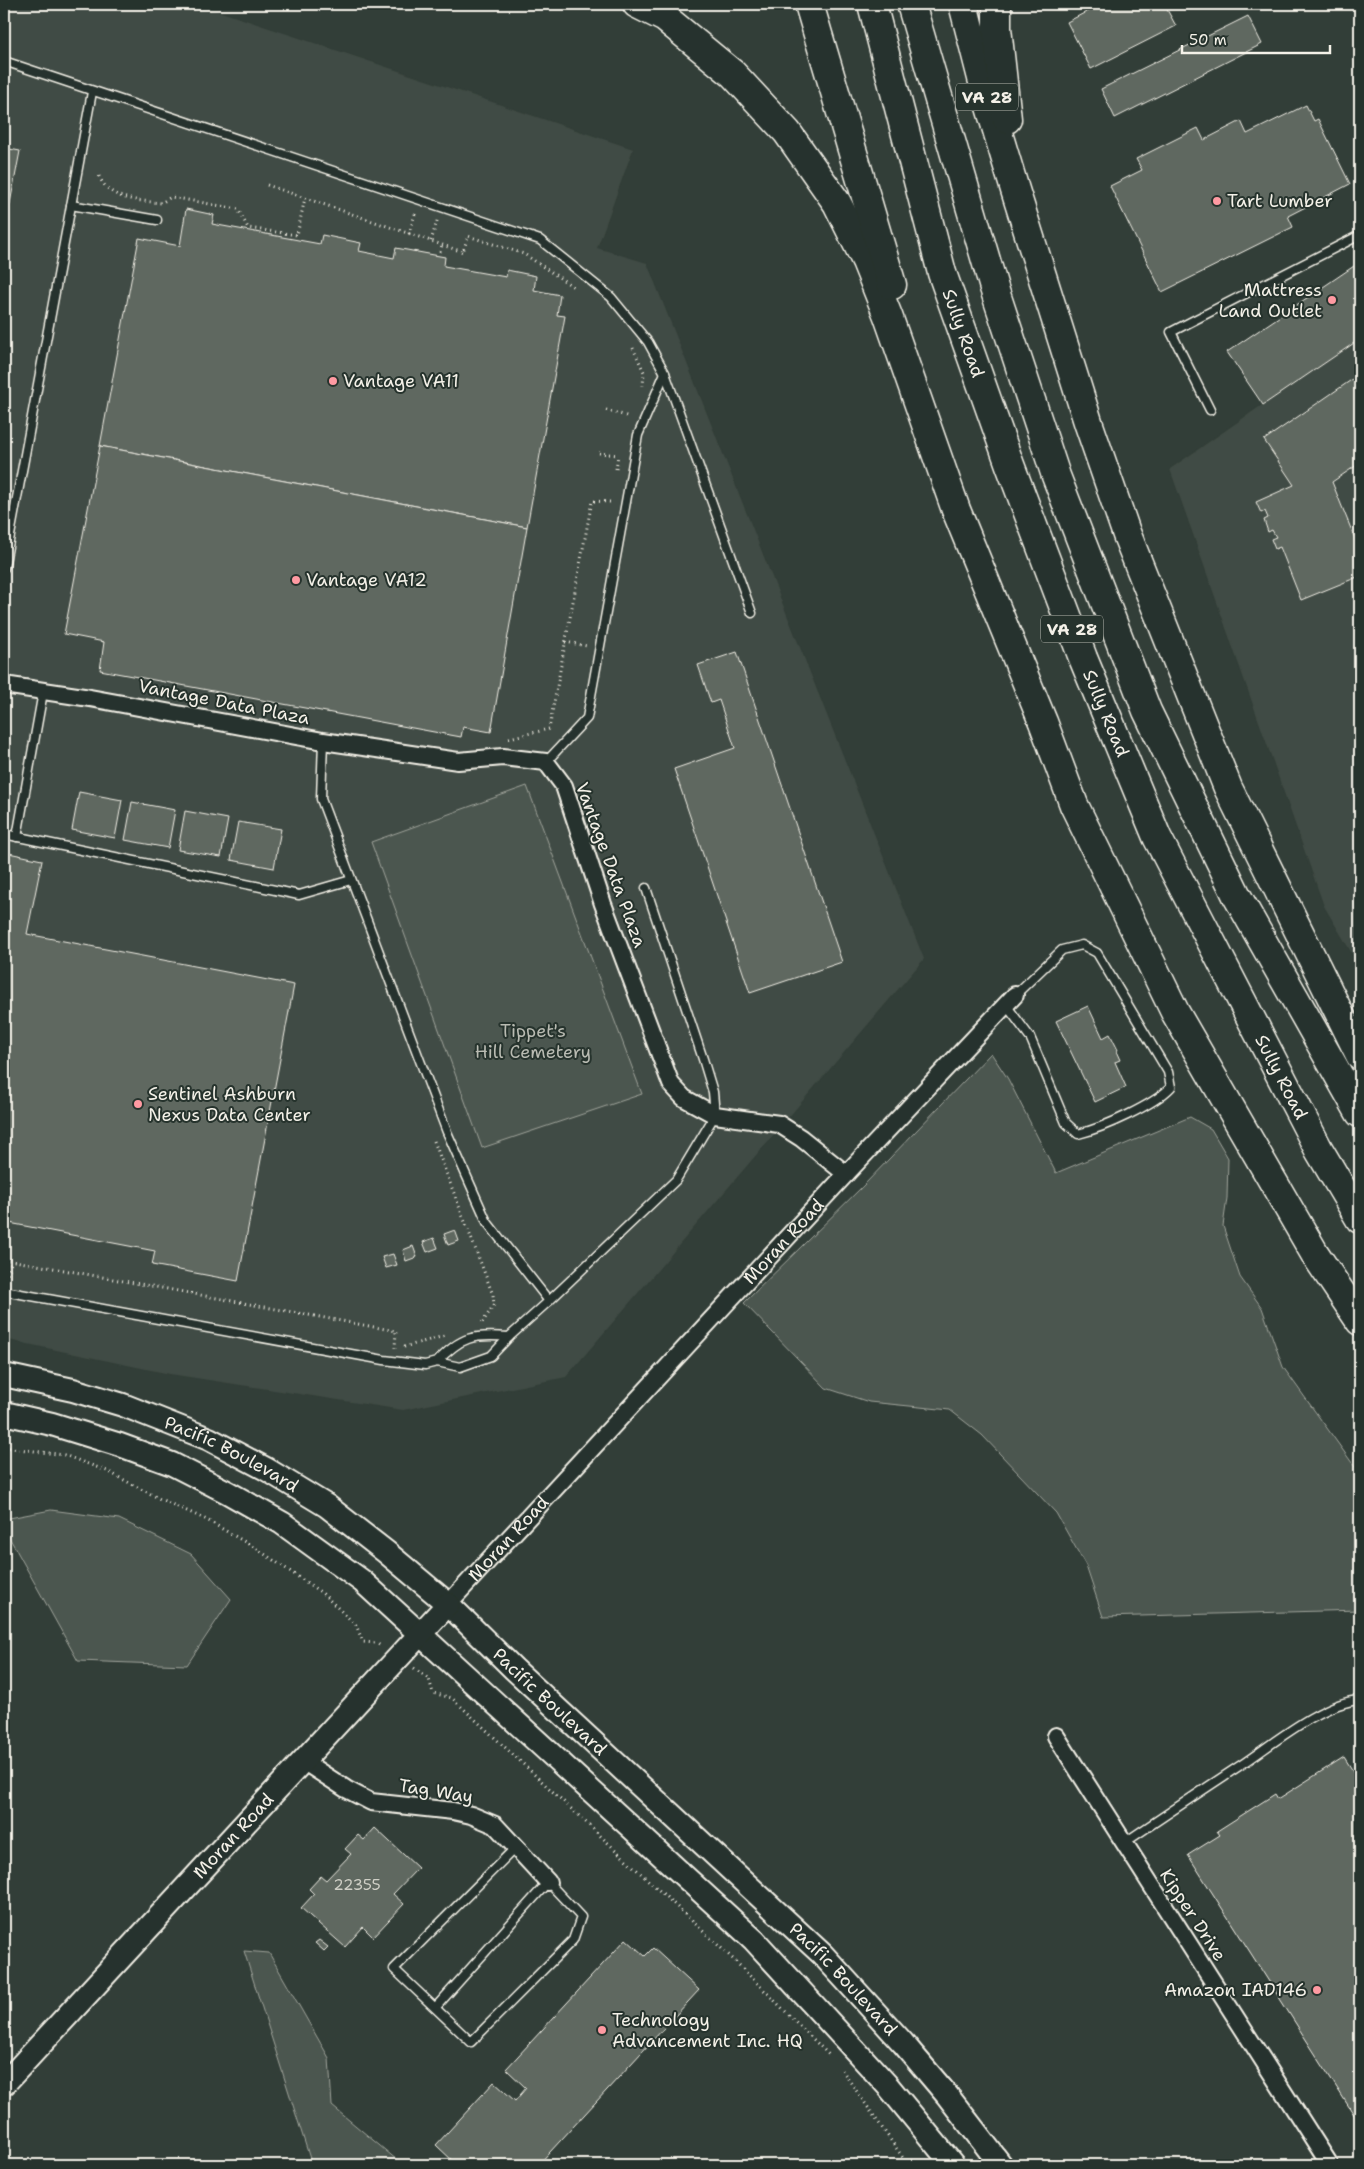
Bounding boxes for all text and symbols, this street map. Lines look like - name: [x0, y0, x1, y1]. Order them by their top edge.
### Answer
- scale bar: [1182, 22, 1329, 54]
- text: 50 m: [1189, 30, 1227, 50]
- road number: VA 28: [956, 84, 1018, 110]
- place label: Tart Lumber: [1227, 189, 1333, 213]
- marker: Tart Lumber: [1211, 195, 1223, 207]
- place label: Mattress Land Outlet: [1219, 278, 1322, 323]
- street label: Sully Road: [937, 286, 990, 381]
- marker: Mattress Land Outlet: [1326, 294, 1338, 306]
- place label: Vantage VA11: [343, 369, 459, 393]
- marker: Vantage VA11: [327, 375, 339, 387]
- place label: Vantage VA12: [306, 568, 427, 592]
- marker: Vantage VA12: [290, 574, 302, 586]
- road number: VA 28: [1041, 616, 1103, 642]
- street label: Sully Road: [1077, 666, 1135, 761]
- street label: Vantage Data Plaza: [136, 674, 312, 730]
- street label: Vantage Data Plaza: [570, 779, 652, 951]
- park label: Tippet's Hill Cemetery: [475, 1019, 591, 1064]
- street label: Sully Road: [1249, 1031, 1313, 1124]
- place label: Sentinel Ashburn Nexus Data Center: [148, 1082, 311, 1127]
- marker: Sentinel Ashburn Nexus Data Center: [132, 1098, 144, 1110]
- street label: Moran Road: [738, 1193, 829, 1290]
- street label: Pacific Boulevard: [161, 1411, 303, 1498]
- street label: Moran Road: [463, 1491, 554, 1587]
- street label: Pacific Boulevard: [488, 1643, 612, 1761]
- street label: Tag Way: [397, 1773, 475, 1809]
- street label: Moran Road: [188, 1788, 279, 1884]
- street label: Kipper Drive: [1154, 1864, 1232, 1966]
- house number: 22355: [333, 1875, 381, 1895]
- street label: Pacific Boulevard: [784, 1917, 903, 2041]
- place label: Amazon IAD146: [1164, 1978, 1307, 2002]
- marker: Amazon IAD146: [1311, 1984, 1323, 1996]
- place label: Technology Advancement Inc. HQ: [612, 2008, 803, 2053]
- marker: Technology Advancement Inc. HQ: [596, 2024, 608, 2036]

